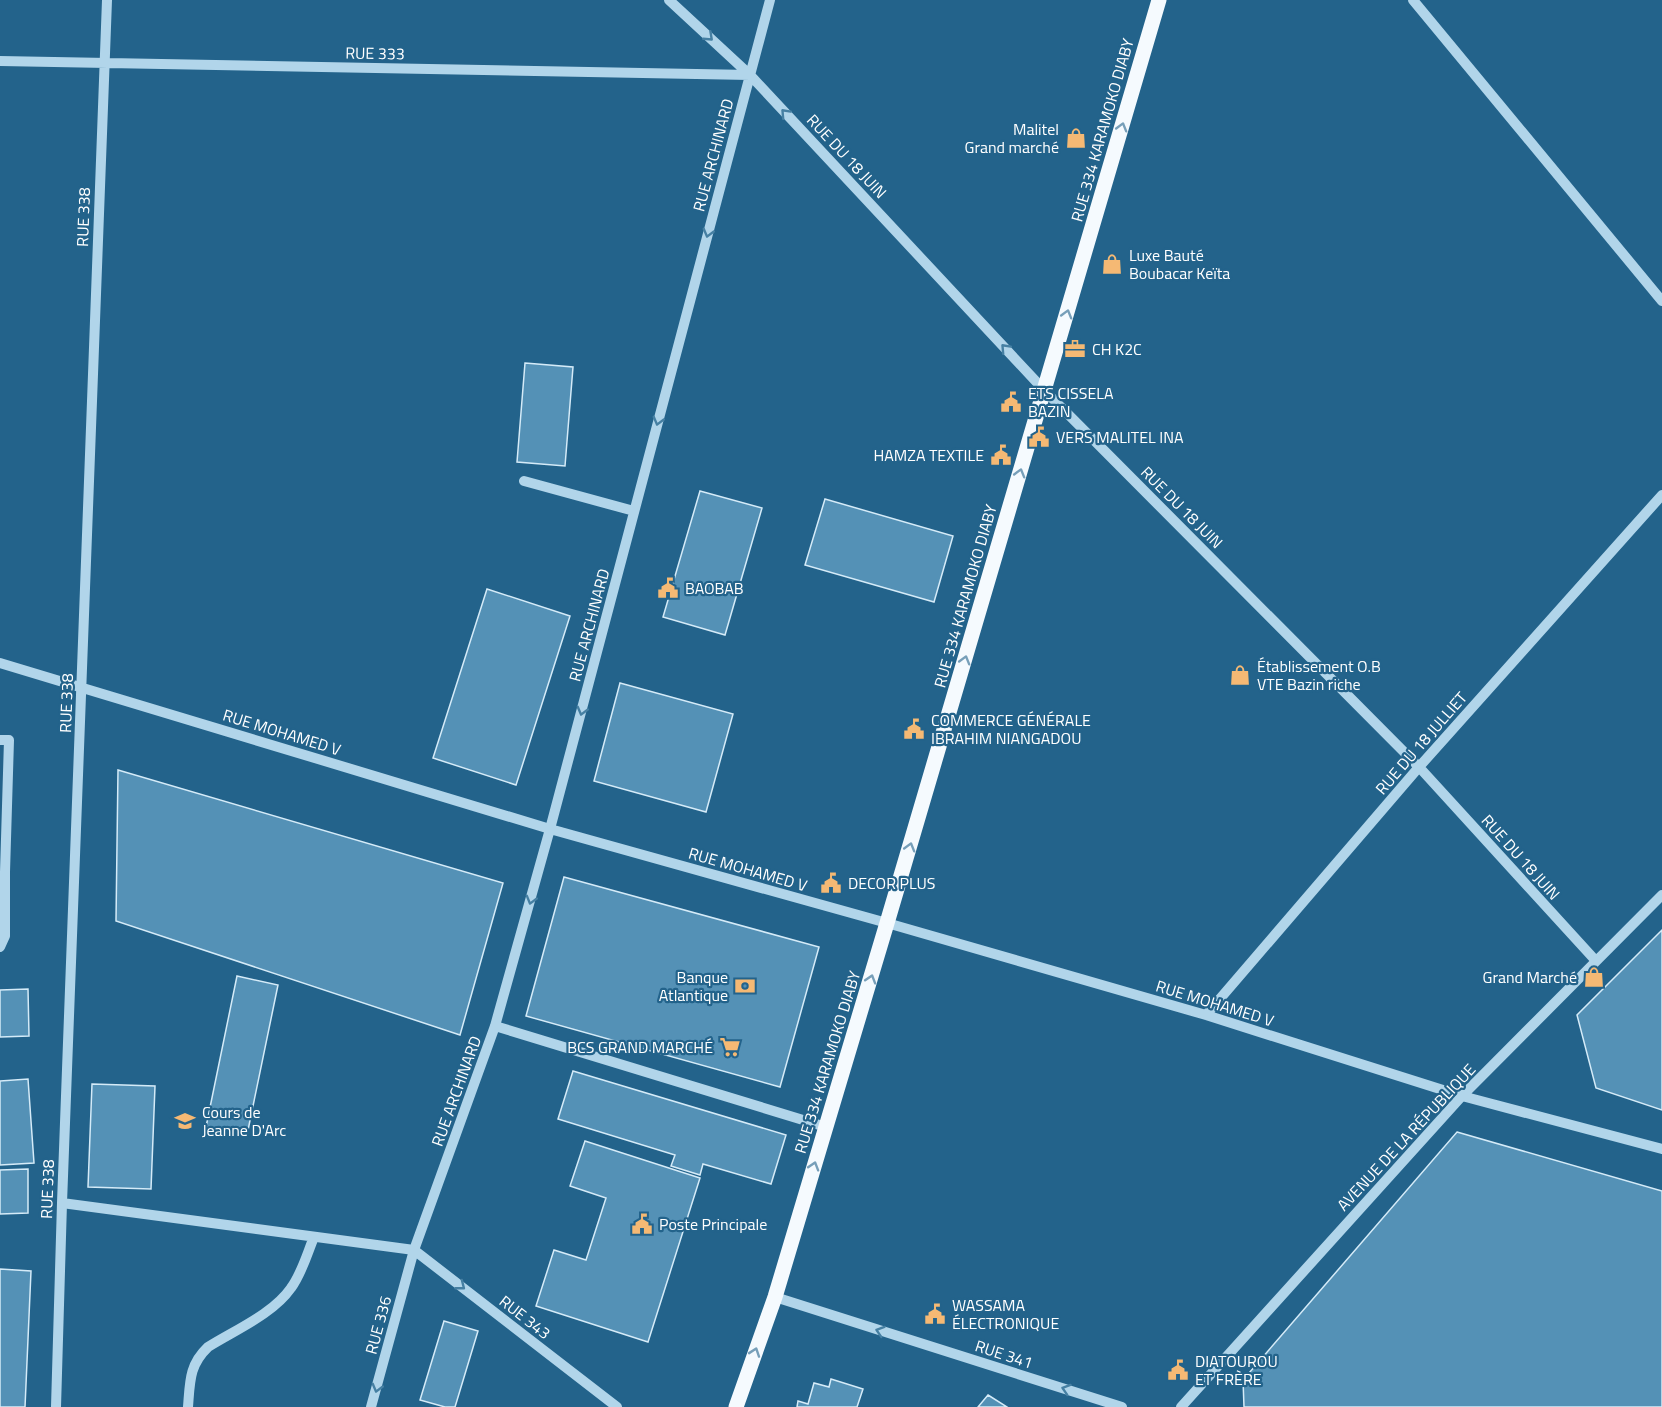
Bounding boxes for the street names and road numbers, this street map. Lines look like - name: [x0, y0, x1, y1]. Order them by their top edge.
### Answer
- street label: RUE 334 KARAMOKO DIABY: [1064, 35, 1140, 224]
- street label: RUE 333: [345, 40, 405, 66]
- street label: RUE ARCHINARD: [686, 96, 740, 214]
- street label: RUE DU 18 JUIN: [801, 108, 893, 204]
- street label: RUE 338: [70, 187, 96, 247]
- street label: RUE DU 18 JUIN: [1135, 460, 1229, 554]
- street label: RUE 334 KARAMOKO DIABY: [927, 501, 1003, 690]
- street label: RUE ARCHINARD: [562, 566, 616, 684]
- street label: RUE 338: [53, 673, 79, 733]
- street label: RUE DU 18 JULLIET: [1369, 686, 1473, 800]
- street label: RUE MOHAMED V: [220, 703, 344, 761]
- street label: RUE DU 18 JUIN: [1476, 809, 1566, 905]
- street label: RUE MOHAMED V: [686, 841, 810, 897]
- street label: RUE 334 KARAMOKO DIABY: [788, 967, 866, 1156]
- street label: RUE MOHAMED V: [1153, 974, 1277, 1032]
- street label: RUE ARCHINARD: [425, 1032, 487, 1150]
- street label: AVENUE DE LA RÉPUBLIQUE: [1331, 1058, 1481, 1216]
- street label: RUE 338: [34, 1159, 60, 1219]
- street label: RUE 343: [494, 1289, 556, 1345]
- street label: RUE 336: [359, 1293, 397, 1357]
- street label: RUE 341: [972, 1333, 1036, 1375]

